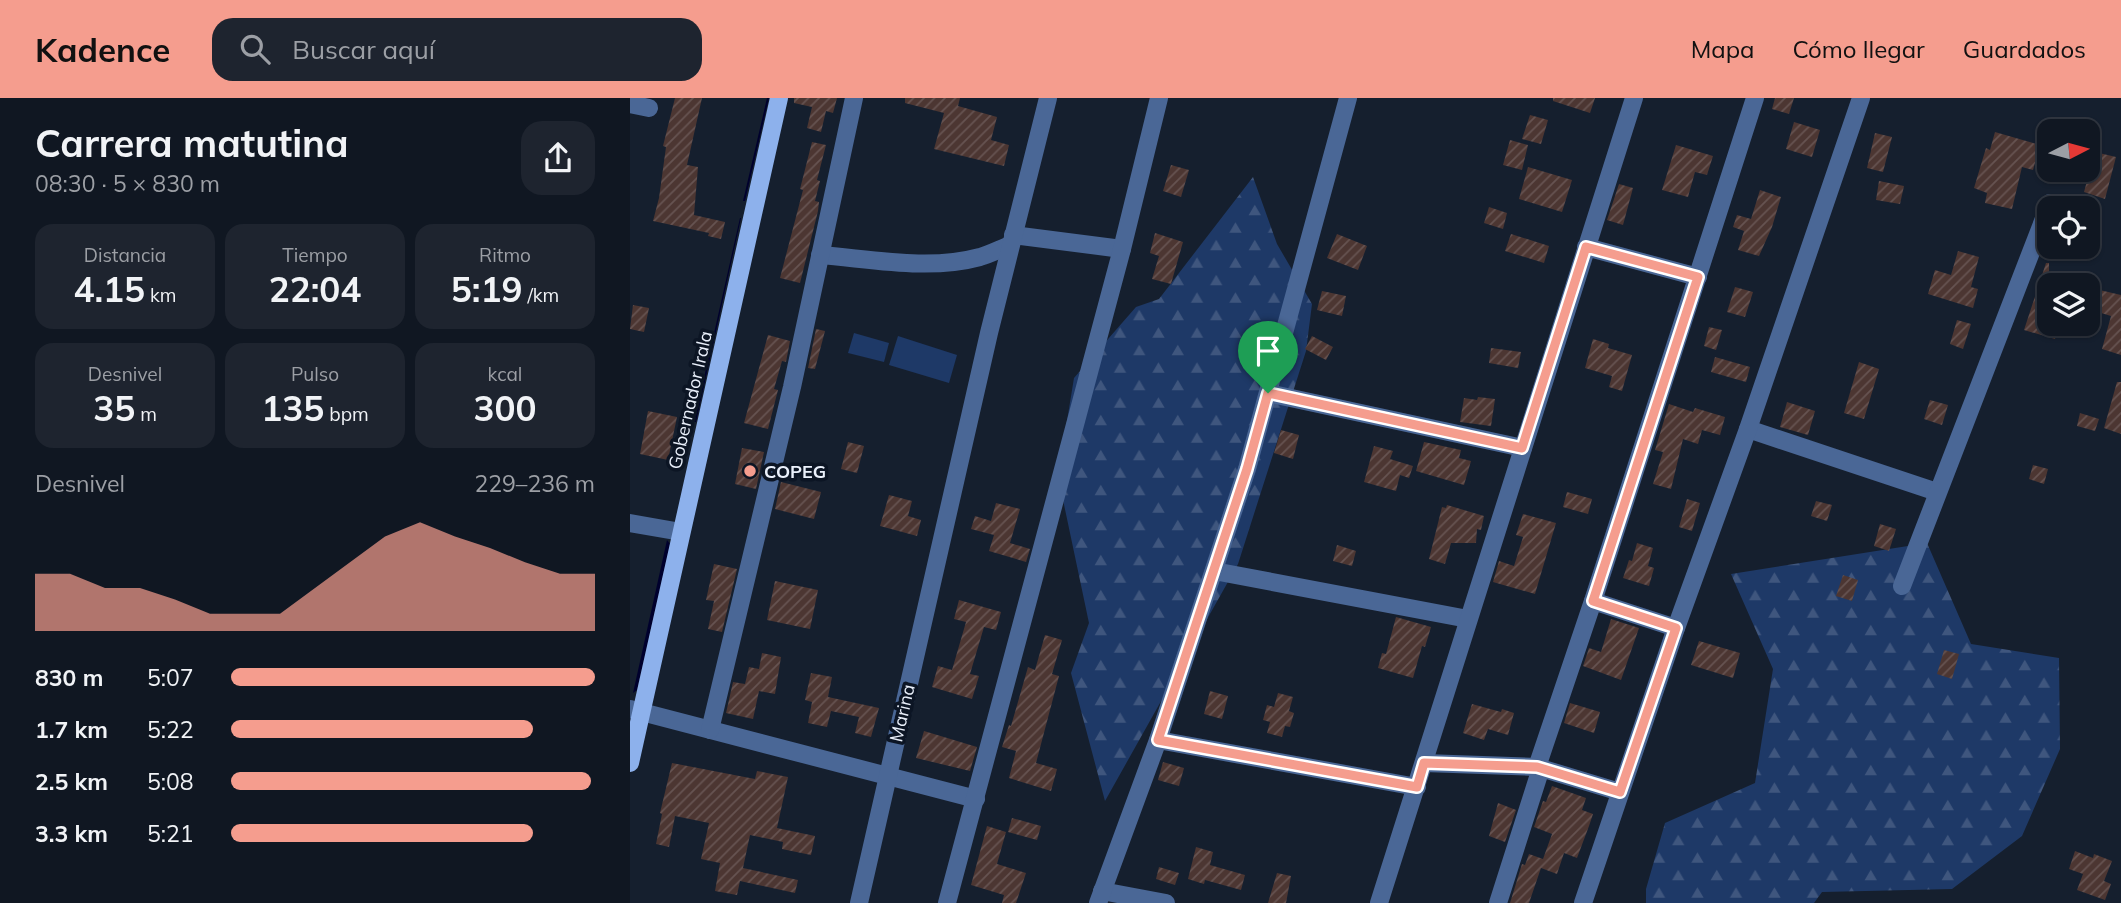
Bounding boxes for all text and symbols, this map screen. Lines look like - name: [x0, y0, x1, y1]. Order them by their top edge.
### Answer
- search box: [212, 18, 702, 81]
- text: Kadence: [35, 29, 170, 70]
- icon: search: [236, 30, 274, 68]
- text: Buscar aquí: [292, 33, 435, 66]
- text: Mapa: [1691, 34, 1754, 64]
- text: Cómo llegar: [1792, 34, 1925, 64]
- text: Guardados: [1963, 34, 2086, 64]
- text: Carrera matutina: [35, 119, 349, 167]
- north arrow: [2037, 119, 2100, 182]
- map controls: [2037, 119, 2100, 336]
- button: share: [521, 121, 595, 195]
- text: 08:30 · 5 × 830 m: [35, 169, 220, 198]
- button: locate: [2037, 196, 2100, 259]
- text: Distancia: [84, 243, 166, 267]
- text: Tiempo: [282, 243, 348, 267]
- text: Ritmo: [479, 243, 531, 267]
- text: 4.15: [73, 267, 145, 311]
- text: 22:04: [269, 267, 361, 311]
- text: 5:19: [451, 267, 522, 311]
- button: layers: [2037, 273, 2100, 336]
- text: km: [145, 283, 177, 307]
- text: /km: [522, 283, 559, 307]
- pin: [1238, 321, 1298, 393]
- street label: Gobernador Irala: [663, 329, 717, 471]
- icon: arrive: [1249, 332, 1287, 370]
- text: Desnivel: [88, 362, 162, 386]
- text: Pulso: [291, 362, 339, 386]
- text: kcal: [488, 362, 522, 386]
- text: 35: [93, 386, 135, 430]
- text: 135: [261, 386, 324, 430]
- text: 300: [473, 386, 537, 430]
- text: m: [135, 402, 157, 426]
- text: bpm: [324, 402, 369, 426]
- place label: COPEG: [764, 460, 826, 483]
- marker: COPEG: [742, 463, 758, 479]
- text: Desnivel: [35, 469, 125, 498]
- text: 229–236 m: [474, 469, 595, 498]
- text: 830 m: [35, 663, 103, 692]
- text: 5:07: [147, 663, 194, 692]
- street label: Marina: [884, 682, 920, 744]
- text: 1.7 km: [35, 715, 108, 744]
- text: 5:22: [147, 715, 194, 744]
- text: 2.5 km: [35, 767, 108, 796]
- text: 5:08: [147, 767, 194, 796]
- text: 3.3 km: [35, 819, 108, 848]
- text: 5:21: [147, 819, 194, 848]

